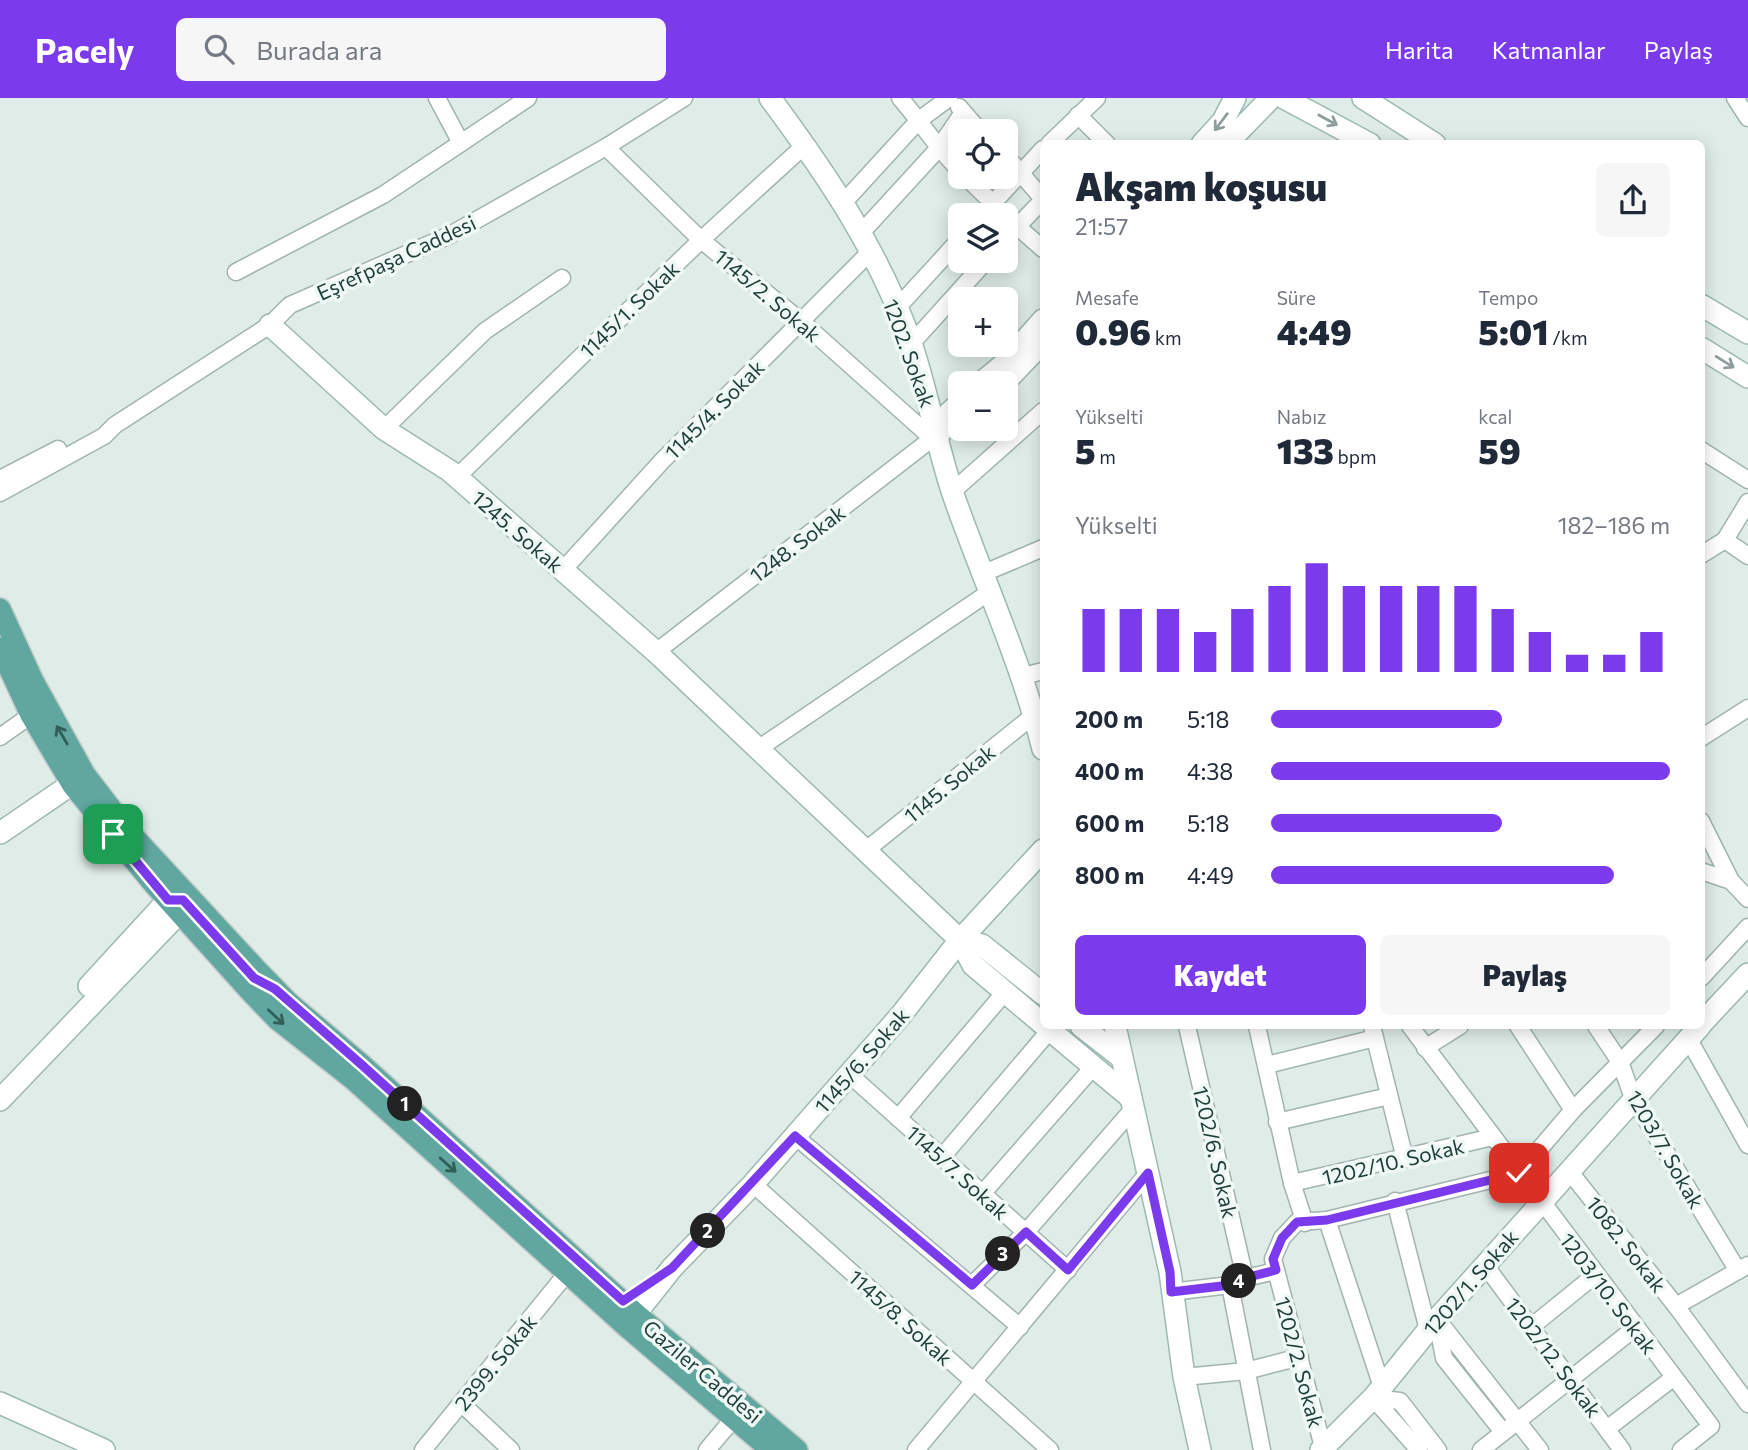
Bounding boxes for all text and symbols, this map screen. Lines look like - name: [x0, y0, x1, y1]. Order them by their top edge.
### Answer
- search box: [176, 18, 666, 81]
- text: Pacely: [35, 29, 134, 70]
- icon: search: [200, 30, 238, 68]
- text: Burada ara: [256, 34, 382, 65]
- text: Harita: [1385, 35, 1454, 64]
- text: Katmanlar: [1492, 35, 1606, 64]
- text: Paylaş: [1644, 35, 1713, 64]
- one-way arrow: [1213, 112, 1228, 131]
- one-way arrow: [1317, 113, 1337, 127]
- map controls: [948, 119, 1018, 441]
- button: locate: [948, 119, 1018, 189]
- text: Akşam koşusu: [1075, 162, 1327, 209]
- button: share: [1596, 163, 1670, 237]
- button: layers: [948, 203, 1018, 273]
- street label: Eşrefpaşa Caddesi: [312, 209, 480, 305]
- text: 21:57: [1075, 212, 1128, 240]
- street label: 1145/2. Sokak: [710, 243, 826, 347]
- street label: 1145/1. Sokak: [574, 256, 684, 362]
- text: Mesafe: [1075, 286, 1139, 309]
- text: Süre: [1277, 286, 1316, 309]
- text: Tempo: [1478, 286, 1538, 309]
- button: +: [948, 287, 1018, 357]
- street label: 1202. Sokak: [879, 295, 941, 411]
- text: 0.96: [1075, 309, 1151, 352]
- text: 4:49: [1277, 309, 1352, 352]
- text: 5:01: [1478, 309, 1549, 352]
- text: km: [1151, 326, 1182, 349]
- text: /km: [1549, 326, 1588, 349]
- street label: 1145/4. Sokak: [659, 354, 769, 464]
- one-way arrow: [1714, 355, 1734, 369]
- button: −: [948, 371, 1018, 441]
- text: Yükselti: [1075, 405, 1143, 428]
- text: Nabız: [1277, 405, 1326, 428]
- text: kcal: [1478, 405, 1512, 428]
- text: 5: [1075, 428, 1096, 471]
- text: 133: [1277, 428, 1334, 471]
- text: 59: [1478, 428, 1521, 471]
- text: m: [1096, 445, 1116, 468]
- text: bpm: [1334, 445, 1377, 468]
- street label: 1245. Sokak: [467, 485, 569, 577]
- street label: 1248. Sokak: [744, 499, 850, 587]
- text: Yükselti: [1075, 511, 1158, 539]
- text: 182–186 m: [1558, 511, 1670, 539]
- text: 200 m: [1075, 705, 1143, 733]
- text: 5:18: [1187, 705, 1229, 733]
- one-way arrow: [55, 725, 69, 745]
- street label: 1145. Sokak: [898, 739, 1000, 827]
- text: 400 m: [1075, 757, 1144, 785]
- text: 4:38: [1187, 757, 1233, 785]
- pin: [83, 804, 143, 864]
- text: 600 m: [1075, 809, 1144, 837]
- text: 5:18: [1187, 809, 1229, 837]
- icon: arrive: [94, 815, 132, 853]
- text: 800 m: [1075, 861, 1144, 889]
- text: 4:49: [1187, 861, 1234, 889]
- button: Kaydet: [1075, 935, 1366, 1015]
- button: Paylaş: [1380, 935, 1670, 1015]
- street label: 1145/6. Sokak: [809, 1002, 913, 1118]
- one-way arrow: [267, 1008, 284, 1025]
- street label: 1202/6. Sokak: [1189, 1084, 1243, 1220]
- street label: 1203/7. Sokak: [1622, 1085, 1710, 1213]
- pin: 1: [388, 1086, 422, 1122]
- text: 1: [400, 1092, 409, 1115]
- street label: 1145/7. Sokak: [902, 1120, 1014, 1224]
- street label: 1202/10. Sokak: [1319, 1132, 1467, 1190]
- pin: [1489, 1143, 1549, 1203]
- icon: check: [1500, 1154, 1538, 1192]
- one-way arrow: [439, 1157, 457, 1173]
- street label: 1082. Sokak: [1582, 1191, 1672, 1297]
- pin: 2: [690, 1214, 726, 1248]
- text: 2: [702, 1219, 713, 1242]
- street label: 1202/1. Sokak: [1417, 1224, 1523, 1340]
- street label: 1203/10. Sokak: [1555, 1228, 1663, 1358]
- pin: 3: [986, 1236, 1020, 1272]
- text: 3: [997, 1242, 1008, 1265]
- street label: 1145/8. Sokak: [844, 1264, 958, 1370]
- pin: 4: [1222, 1264, 1256, 1298]
- text: 4: [1233, 1269, 1244, 1292]
- street label: 1202/12. Sokak: [1501, 1292, 1607, 1422]
- street label: 1202/2. Sokak: [1271, 1294, 1329, 1430]
- street label: 2399. Sokak: [449, 1309, 541, 1415]
- street label: Gaziler Caddesi: [639, 1314, 767, 1428]

